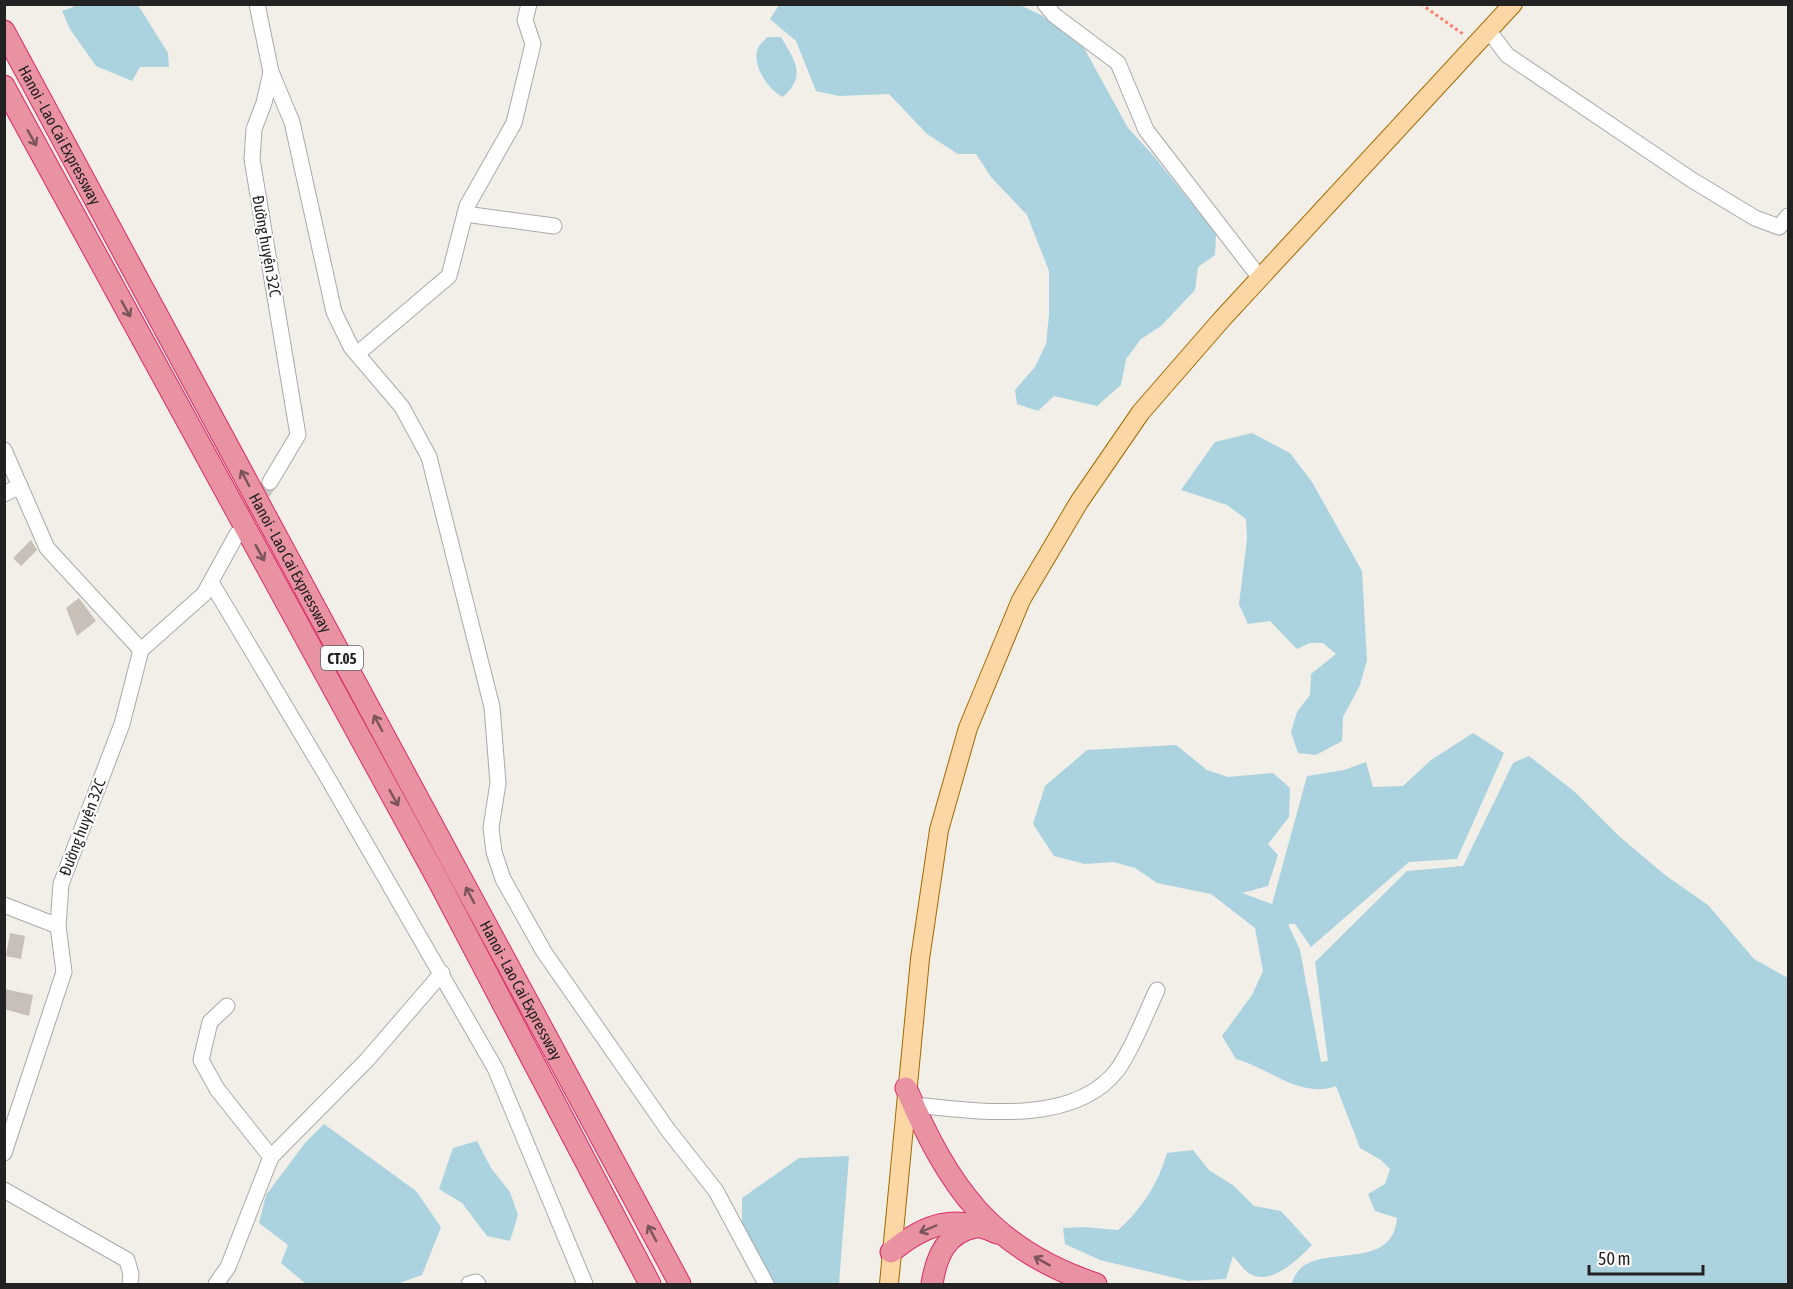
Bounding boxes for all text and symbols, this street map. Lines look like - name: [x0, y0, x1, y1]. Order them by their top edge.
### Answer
- street label: Hanoi - Lao Cai Expressway: [15, 62, 105, 208]
- one-way arrow: [27, 128, 38, 146]
- street label: Đường huyện 32C: [248, 194, 285, 298]
- one-way arrow: [121, 299, 132, 317]
- one-way arrow: [239, 469, 250, 487]
- street label: Hanoi - Lao Cai Expressway: [246, 490, 336, 636]
- one-way arrow: [255, 544, 266, 562]
- road number: CT.05: [321, 646, 363, 670]
- one-way arrow: [372, 715, 384, 732]
- street label: Đường huyện 32C: [55, 776, 110, 878]
- one-way arrow: [388, 789, 400, 806]
- one-way arrow: [464, 887, 476, 904]
- street label: Hanoi - Lao Cai Expressway: [477, 917, 567, 1064]
- one-way arrow: [919, 1224, 937, 1236]
- one-way arrow: [646, 1225, 658, 1242]
- scale bar: [1589, 1238, 1703, 1276]
- text: 50 m: [1598, 1248, 1630, 1269]
- one-way arrow: [1034, 1255, 1052, 1266]

